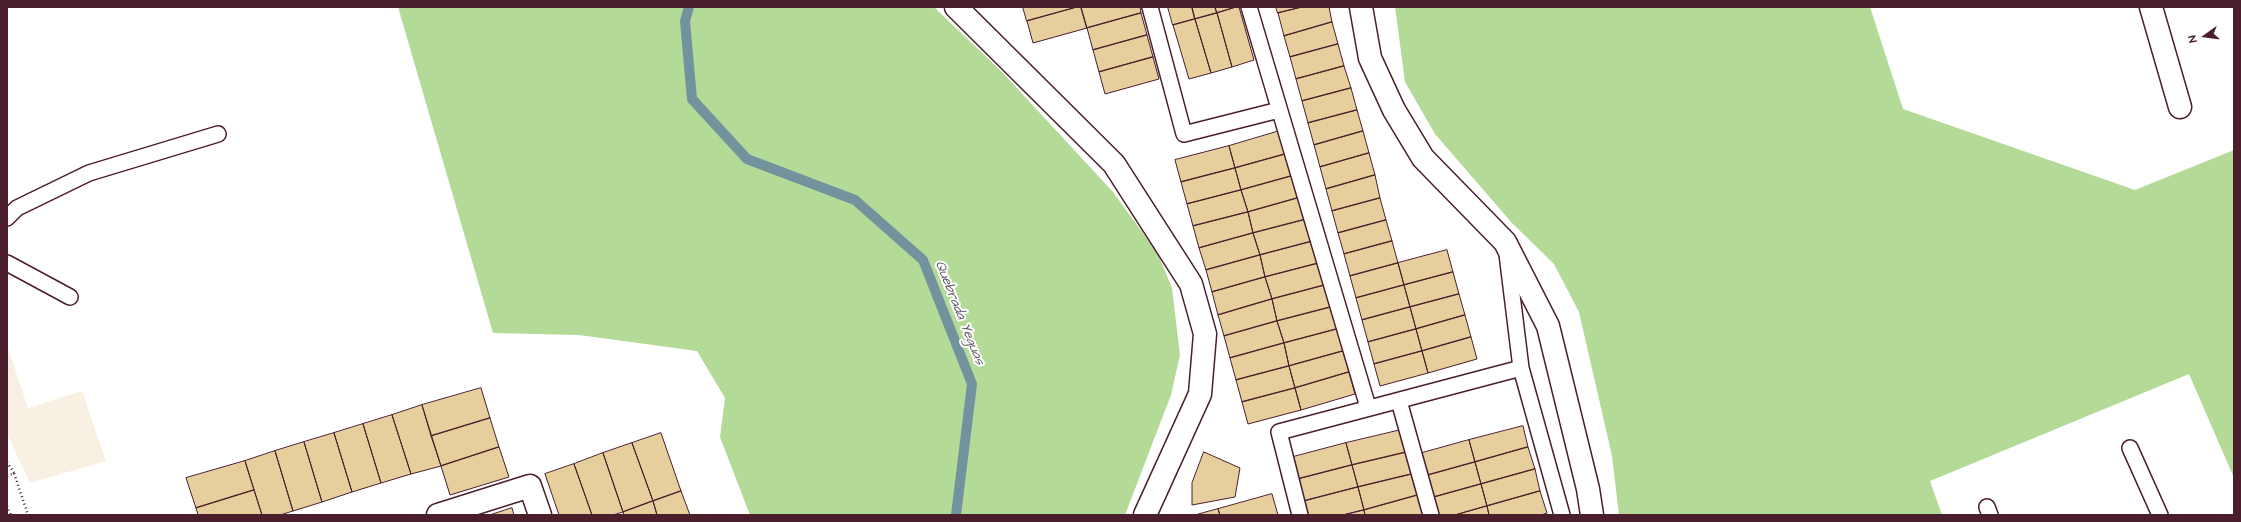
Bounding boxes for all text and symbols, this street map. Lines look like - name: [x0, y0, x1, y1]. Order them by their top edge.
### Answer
- north arrow: [2185, 16, 2225, 56]
- text: N: [2185, 34, 2201, 44]
- water label: Quebrada Yeguas: [930, 258, 988, 368]

